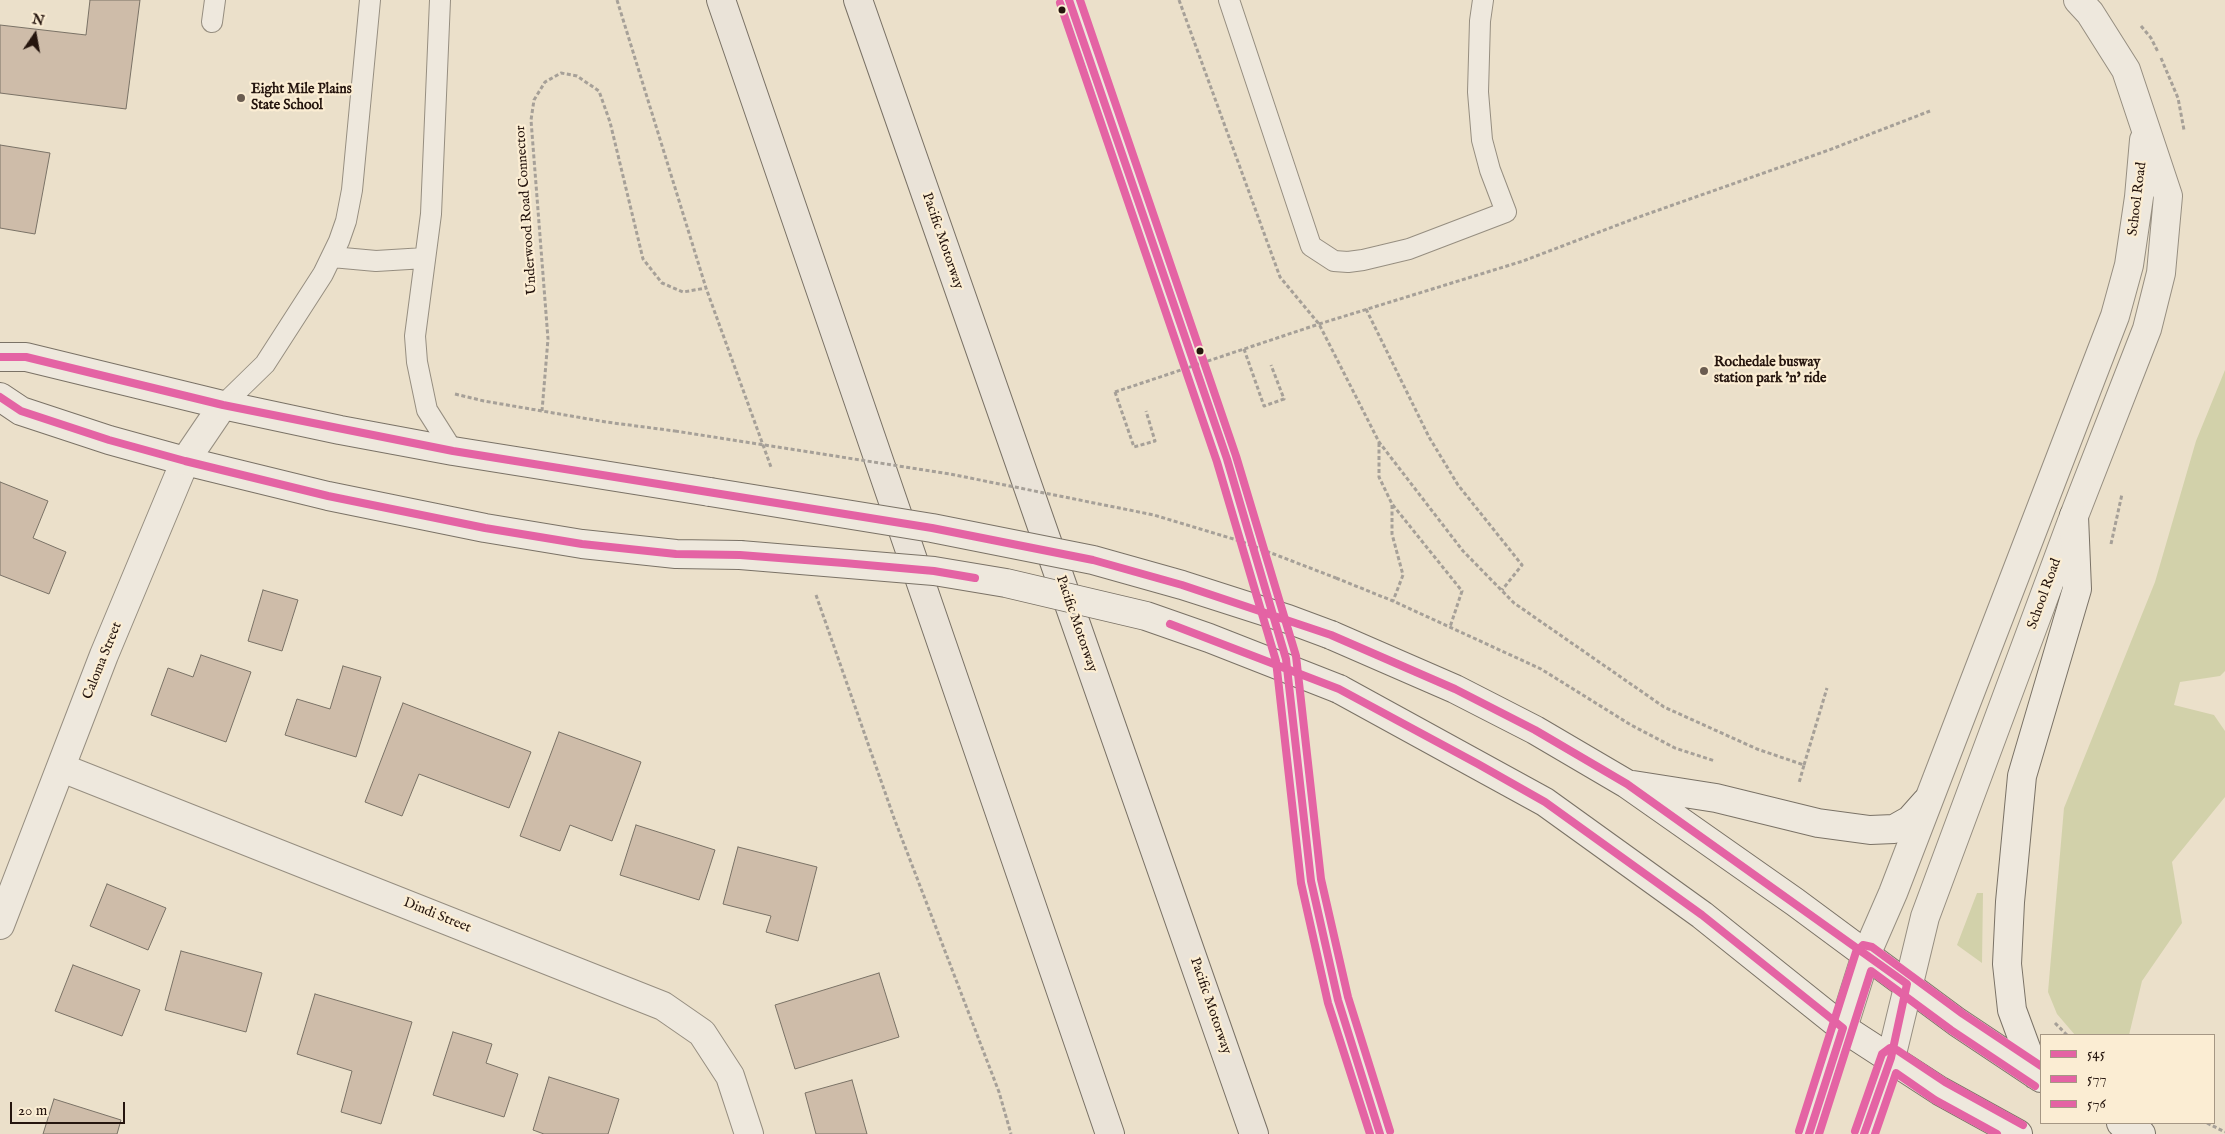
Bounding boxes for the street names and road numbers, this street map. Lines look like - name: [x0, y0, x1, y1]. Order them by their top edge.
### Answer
- street label: Underwood Road Connector: [513, 125, 541, 295]
- street label: School Road: [2125, 161, 2151, 237]
- street label: Pacific Motorway: [918, 191, 966, 291]
- street label: School Road: [2024, 556, 2066, 632]
- street label: Pacific Motorway: [1052, 574, 1100, 674]
- street label: Caloma Street: [80, 620, 126, 702]
- street label: Dindi Street: [401, 895, 473, 937]
- street label: Pacific Motorway: [1186, 956, 1234, 1056]

